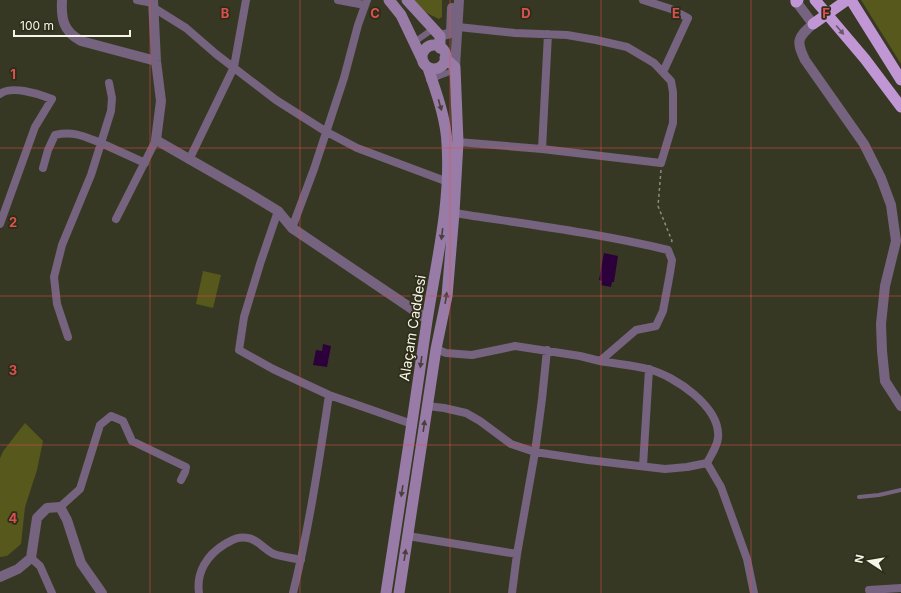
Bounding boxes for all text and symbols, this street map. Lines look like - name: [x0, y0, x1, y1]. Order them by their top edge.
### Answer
- text: B: [221, 5, 230, 21]
- text: C: [370, 5, 380, 21]
- text: D: [521, 5, 531, 21]
- text: E: [672, 5, 680, 21]
- text: F: [822, 5, 830, 21]
- scale bar: [14, 12, 130, 38]
- text: 100 m: [20, 18, 54, 33]
- one-way arrow: [836, 25, 845, 35]
- text: 1: [10, 66, 16, 82]
- one-way arrow: [437, 99, 443, 111]
- text: 2: [9, 214, 17, 230]
- one-way arrow: [438, 228, 445, 240]
- street label: Alaçam Caddesi: [395, 274, 429, 382]
- one-way arrow: [443, 292, 449, 304]
- one-way arrow: [418, 356, 424, 368]
- text: 3: [9, 362, 17, 378]
- one-way arrow: [421, 420, 427, 432]
- one-way arrow: [399, 485, 405, 497]
- text: 4: [9, 510, 18, 526]
- north arrow: [849, 541, 889, 581]
- one-way arrow: [403, 548, 409, 561]
- text: N: [851, 553, 867, 564]

